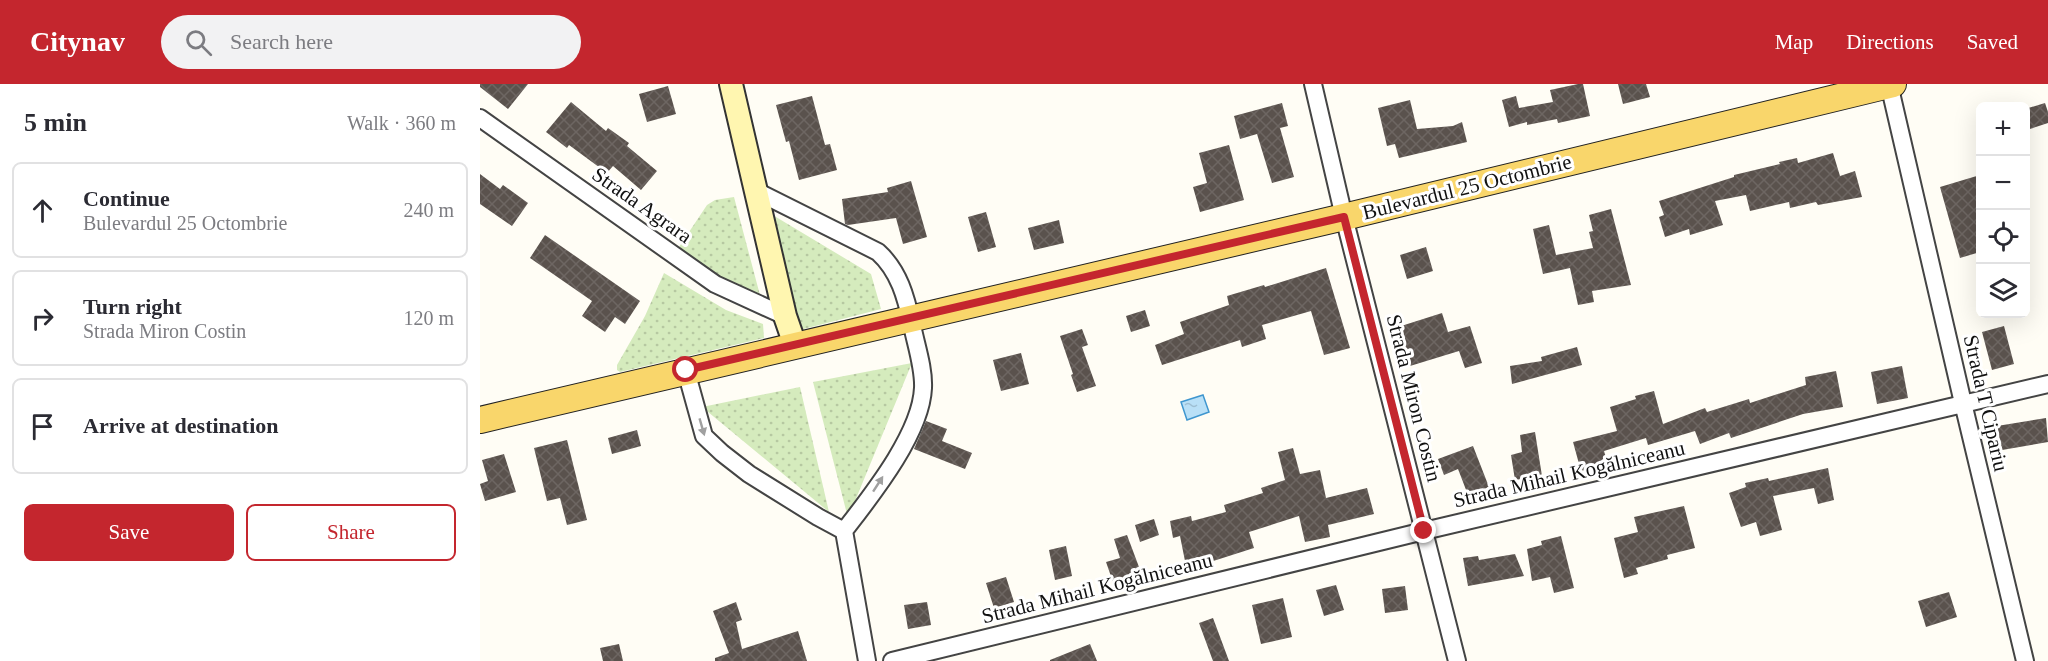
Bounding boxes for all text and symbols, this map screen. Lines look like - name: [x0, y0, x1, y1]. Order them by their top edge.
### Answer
- search box: [161, 15, 581, 69]
- text: Citynav: [30, 26, 125, 57]
- icon: search: [182, 26, 215, 59]
- text: Search here: [230, 29, 333, 54]
- text: Map: [1775, 30, 1813, 54]
- text: Directions: [1846, 30, 1934, 54]
- text: Saved: [1967, 30, 2018, 54]
- map controls: [1976, 102, 2030, 318]
- button: +: [1976, 102, 2030, 156]
- text: 5 min: [24, 108, 87, 137]
- text: Walk · 360 m: [347, 112, 456, 134]
- street label: Bulevardul 25 Octombrie: [1360, 149, 1574, 225]
- button: −: [1976, 156, 2030, 210]
- street label: Strada Agrara: [588, 162, 697, 248]
- text: Continue: [83, 186, 170, 211]
- icon: ahead: [26, 194, 59, 227]
- text: 240 m: [403, 199, 454, 221]
- button: locate: [1976, 210, 2030, 264]
- text: Bulevardul 25 Octombrie: [83, 212, 287, 234]
- button: layers: [1976, 264, 2030, 318]
- text: Turn right: [83, 294, 182, 319]
- icon: right: [26, 302, 59, 335]
- text: 120 m: [403, 307, 454, 329]
- street label: Strada Miron Costin: [1382, 312, 1447, 485]
- text: Strada Miron Costin: [83, 320, 246, 342]
- street label: Strada T Cipariu: [1959, 332, 2013, 474]
- route start: [672, 356, 698, 382]
- icon: arrive: [26, 410, 59, 443]
- text: Arrive at destination: [83, 413, 279, 438]
- one-way arrow: [698, 418, 707, 436]
- street label: Strada Mihail Kogălniceanu: [1451, 436, 1688, 512]
- one-way arrow: [873, 476, 884, 493]
- button: Save: [24, 504, 234, 561]
- button: Share: [246, 504, 456, 561]
- route end: [1410, 517, 1436, 543]
- street label: Strada Mihail Kogălniceanu: [979, 548, 1215, 628]

